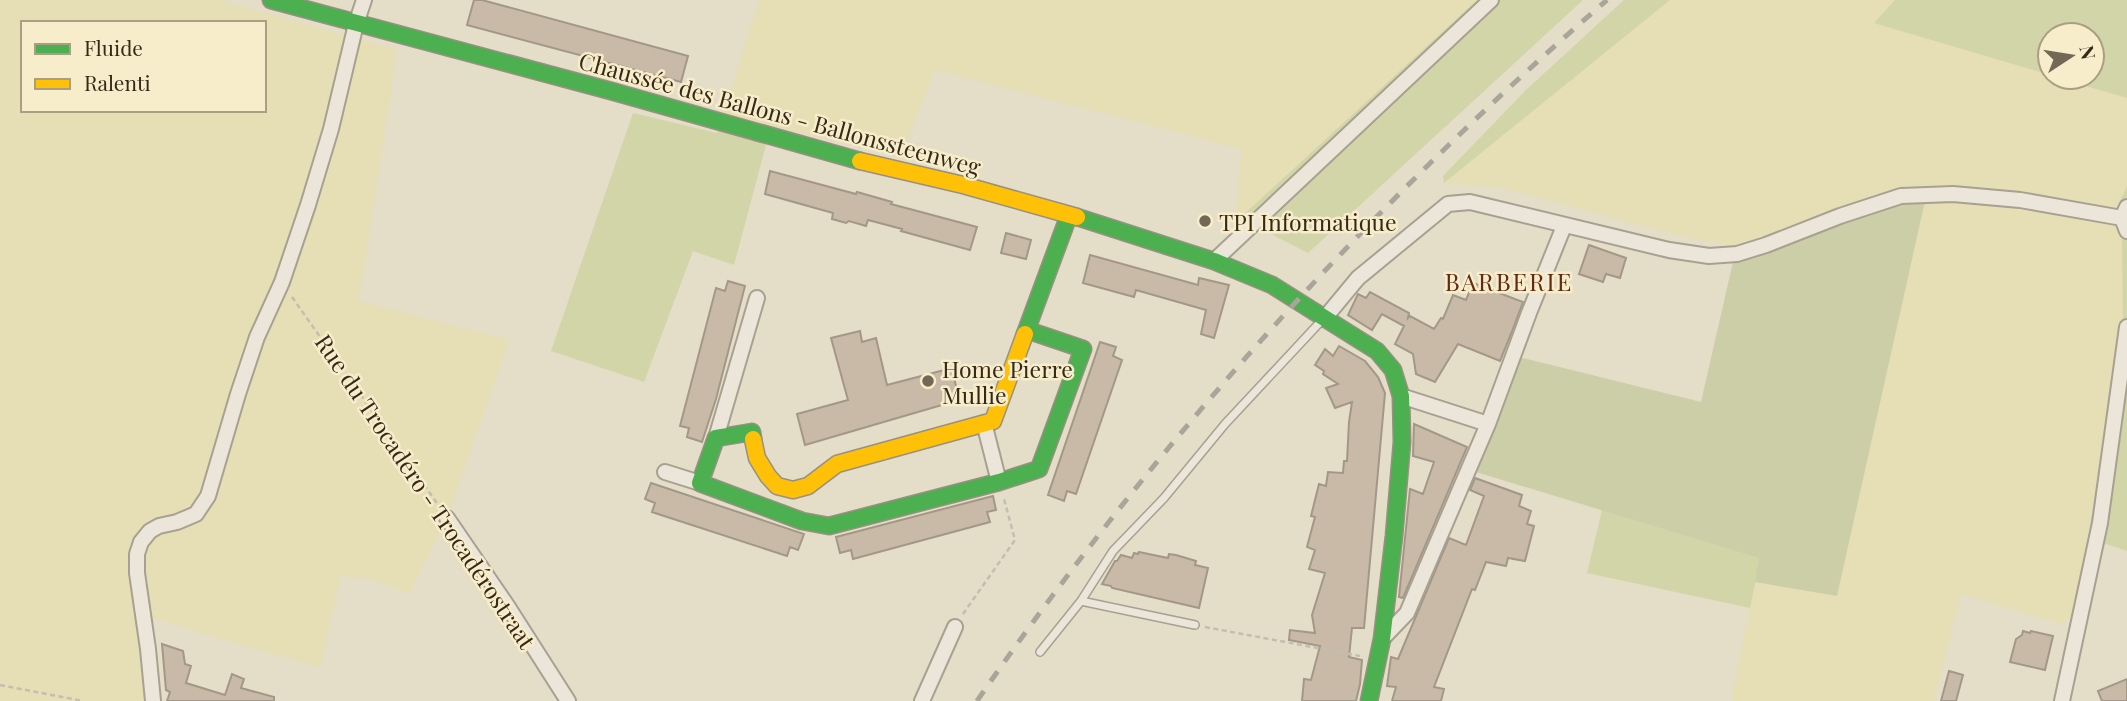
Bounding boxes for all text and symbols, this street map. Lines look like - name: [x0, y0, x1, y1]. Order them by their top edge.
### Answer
- legend: [21, 21, 266, 112]
- north arrow: [2036, 21, 2106, 91]
- text: Fluide: [84, 33, 143, 61]
- text: N: [2074, 43, 2103, 62]
- street label: Chaussée des Ballons - Ballonssteenweg: [576, 44, 984, 182]
- text: Ralenti: [84, 68, 151, 96]
- place label: TPI Informatique: [1219, 206, 1397, 237]
- marker: TPI Informatique: [1197, 213, 1213, 229]
- district label: BARBERIE: [1445, 265, 1573, 297]
- street label: Rue du Trocadéro - Trocadérostraat: [309, 328, 544, 655]
- place label: Home Pierre Mullie: [942, 353, 1073, 410]
- marker: Home Pierre Mullie: [920, 373, 936, 389]

